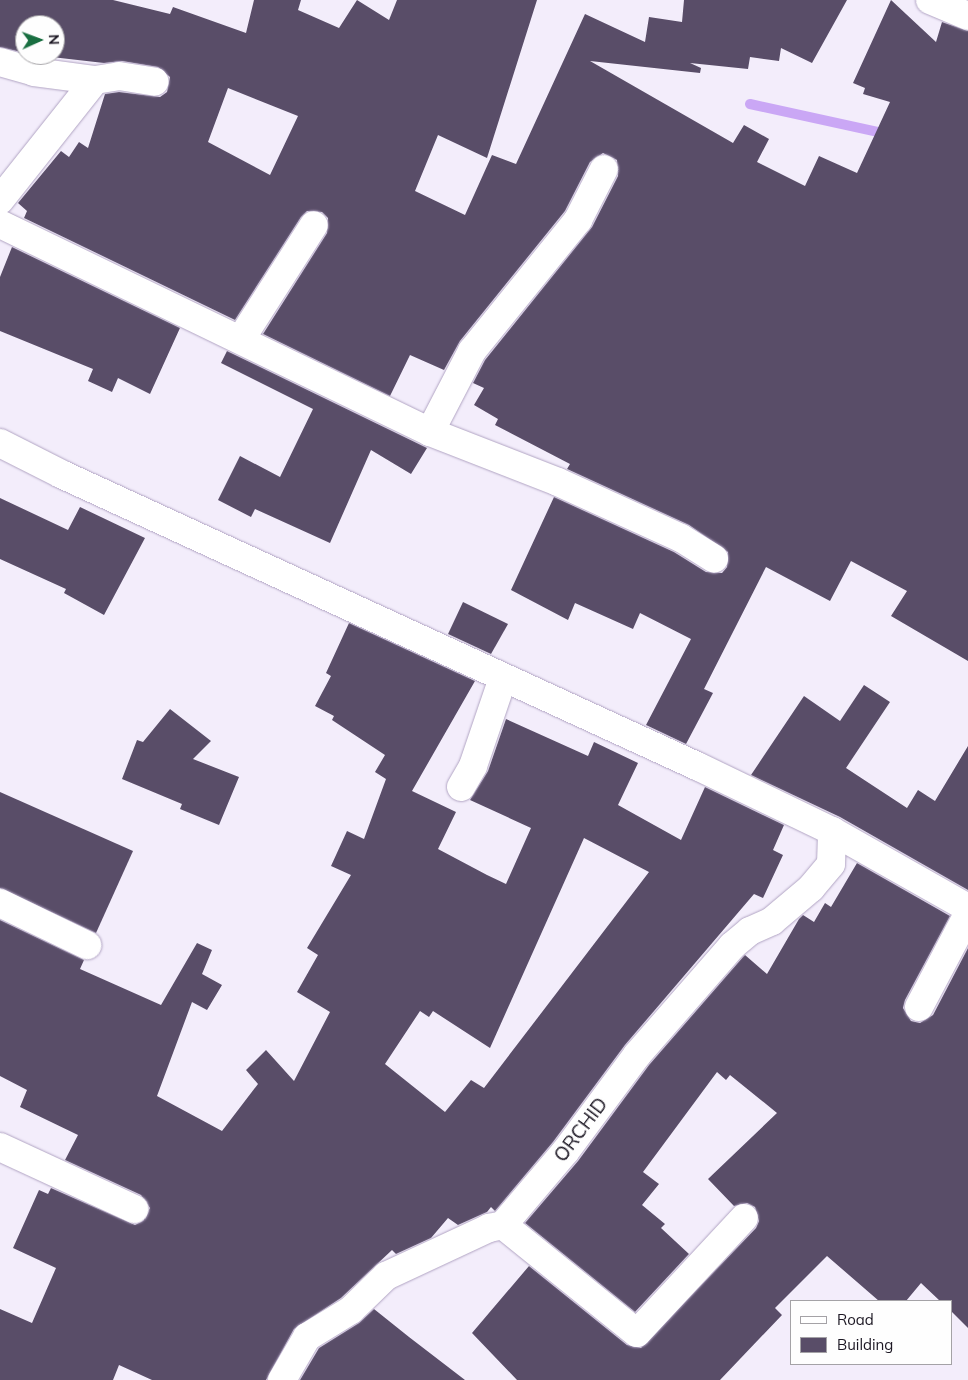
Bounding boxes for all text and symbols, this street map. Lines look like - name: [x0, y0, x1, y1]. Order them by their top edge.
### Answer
- north arrow: [15, 15, 65, 65]
- text: N: [45, 34, 63, 45]
- street label: ORCHID: [550, 1093, 612, 1167]
- legend: [790, 1300, 953, 1365]
- text: Road: [837, 1310, 874, 1329]
- text: Building: [837, 1335, 893, 1354]

